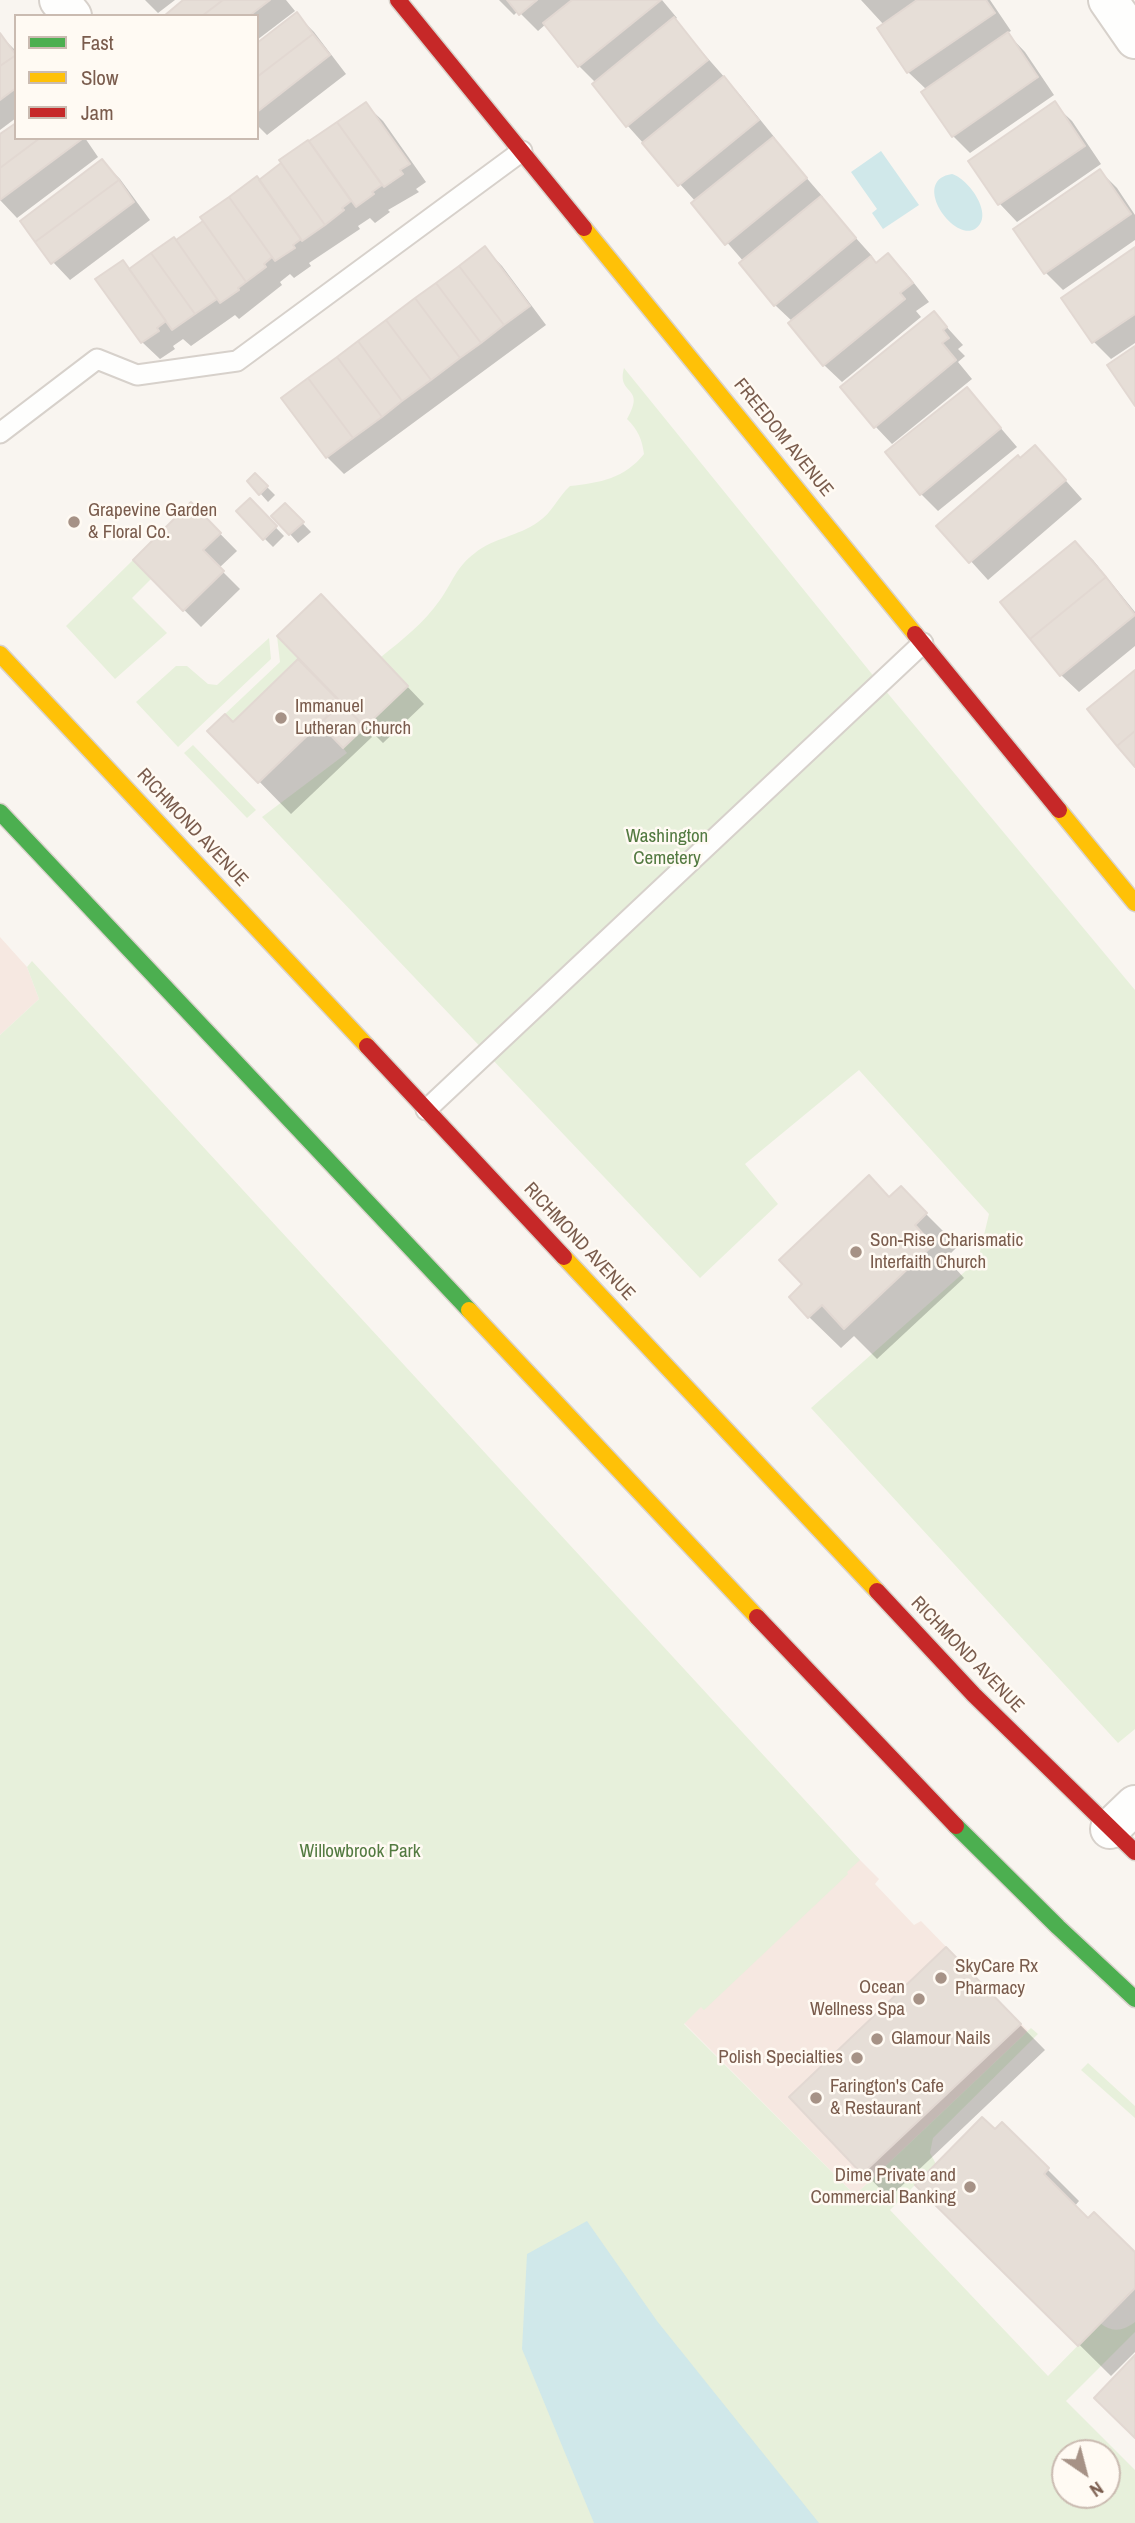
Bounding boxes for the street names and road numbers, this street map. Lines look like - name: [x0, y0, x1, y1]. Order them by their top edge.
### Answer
- street label: FREEDOM AVENUE: [728, 374, 838, 502]
- street label: RICHMOND AVENUE: [132, 764, 252, 892]
- street label: RICHMOND AVENUE: [519, 1178, 639, 1306]
- street label: RICHMOND AVENUE: [906, 1592, 1028, 1718]

